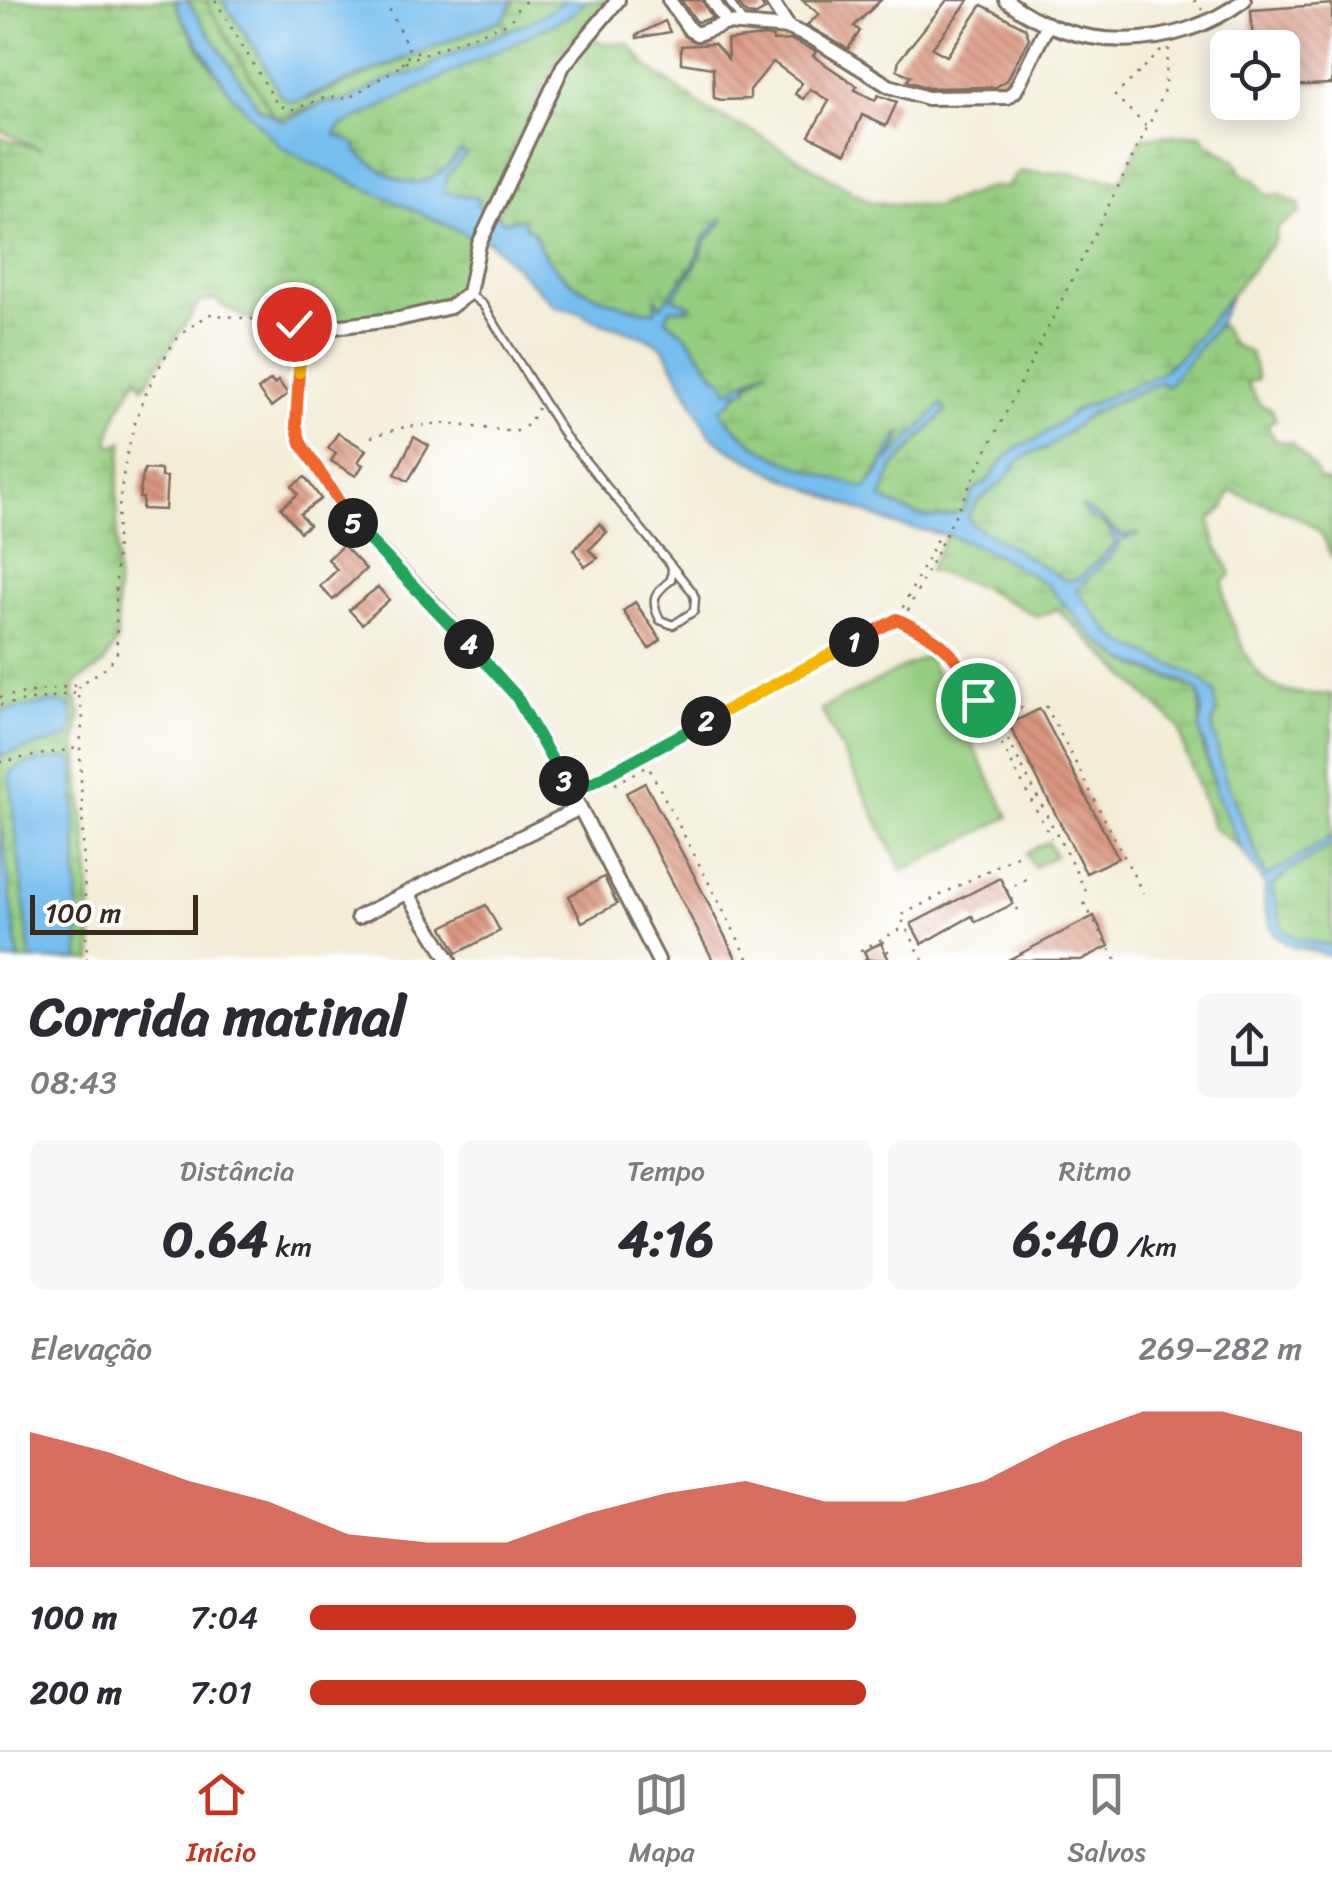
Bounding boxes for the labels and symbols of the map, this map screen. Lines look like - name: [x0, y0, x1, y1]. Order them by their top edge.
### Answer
- pin: [252, 282, 337, 367]
- pin: 5: [328, 498, 378, 548]
- pin: 1: [829, 617, 879, 667]
- pin: 4: [444, 619, 494, 669]
- pin: [936, 658, 1021, 743]
- pin: 2: [681, 696, 731, 746]
- pin: 3: [539, 756, 589, 806]
- scale bar: [30, 890, 198, 934]

